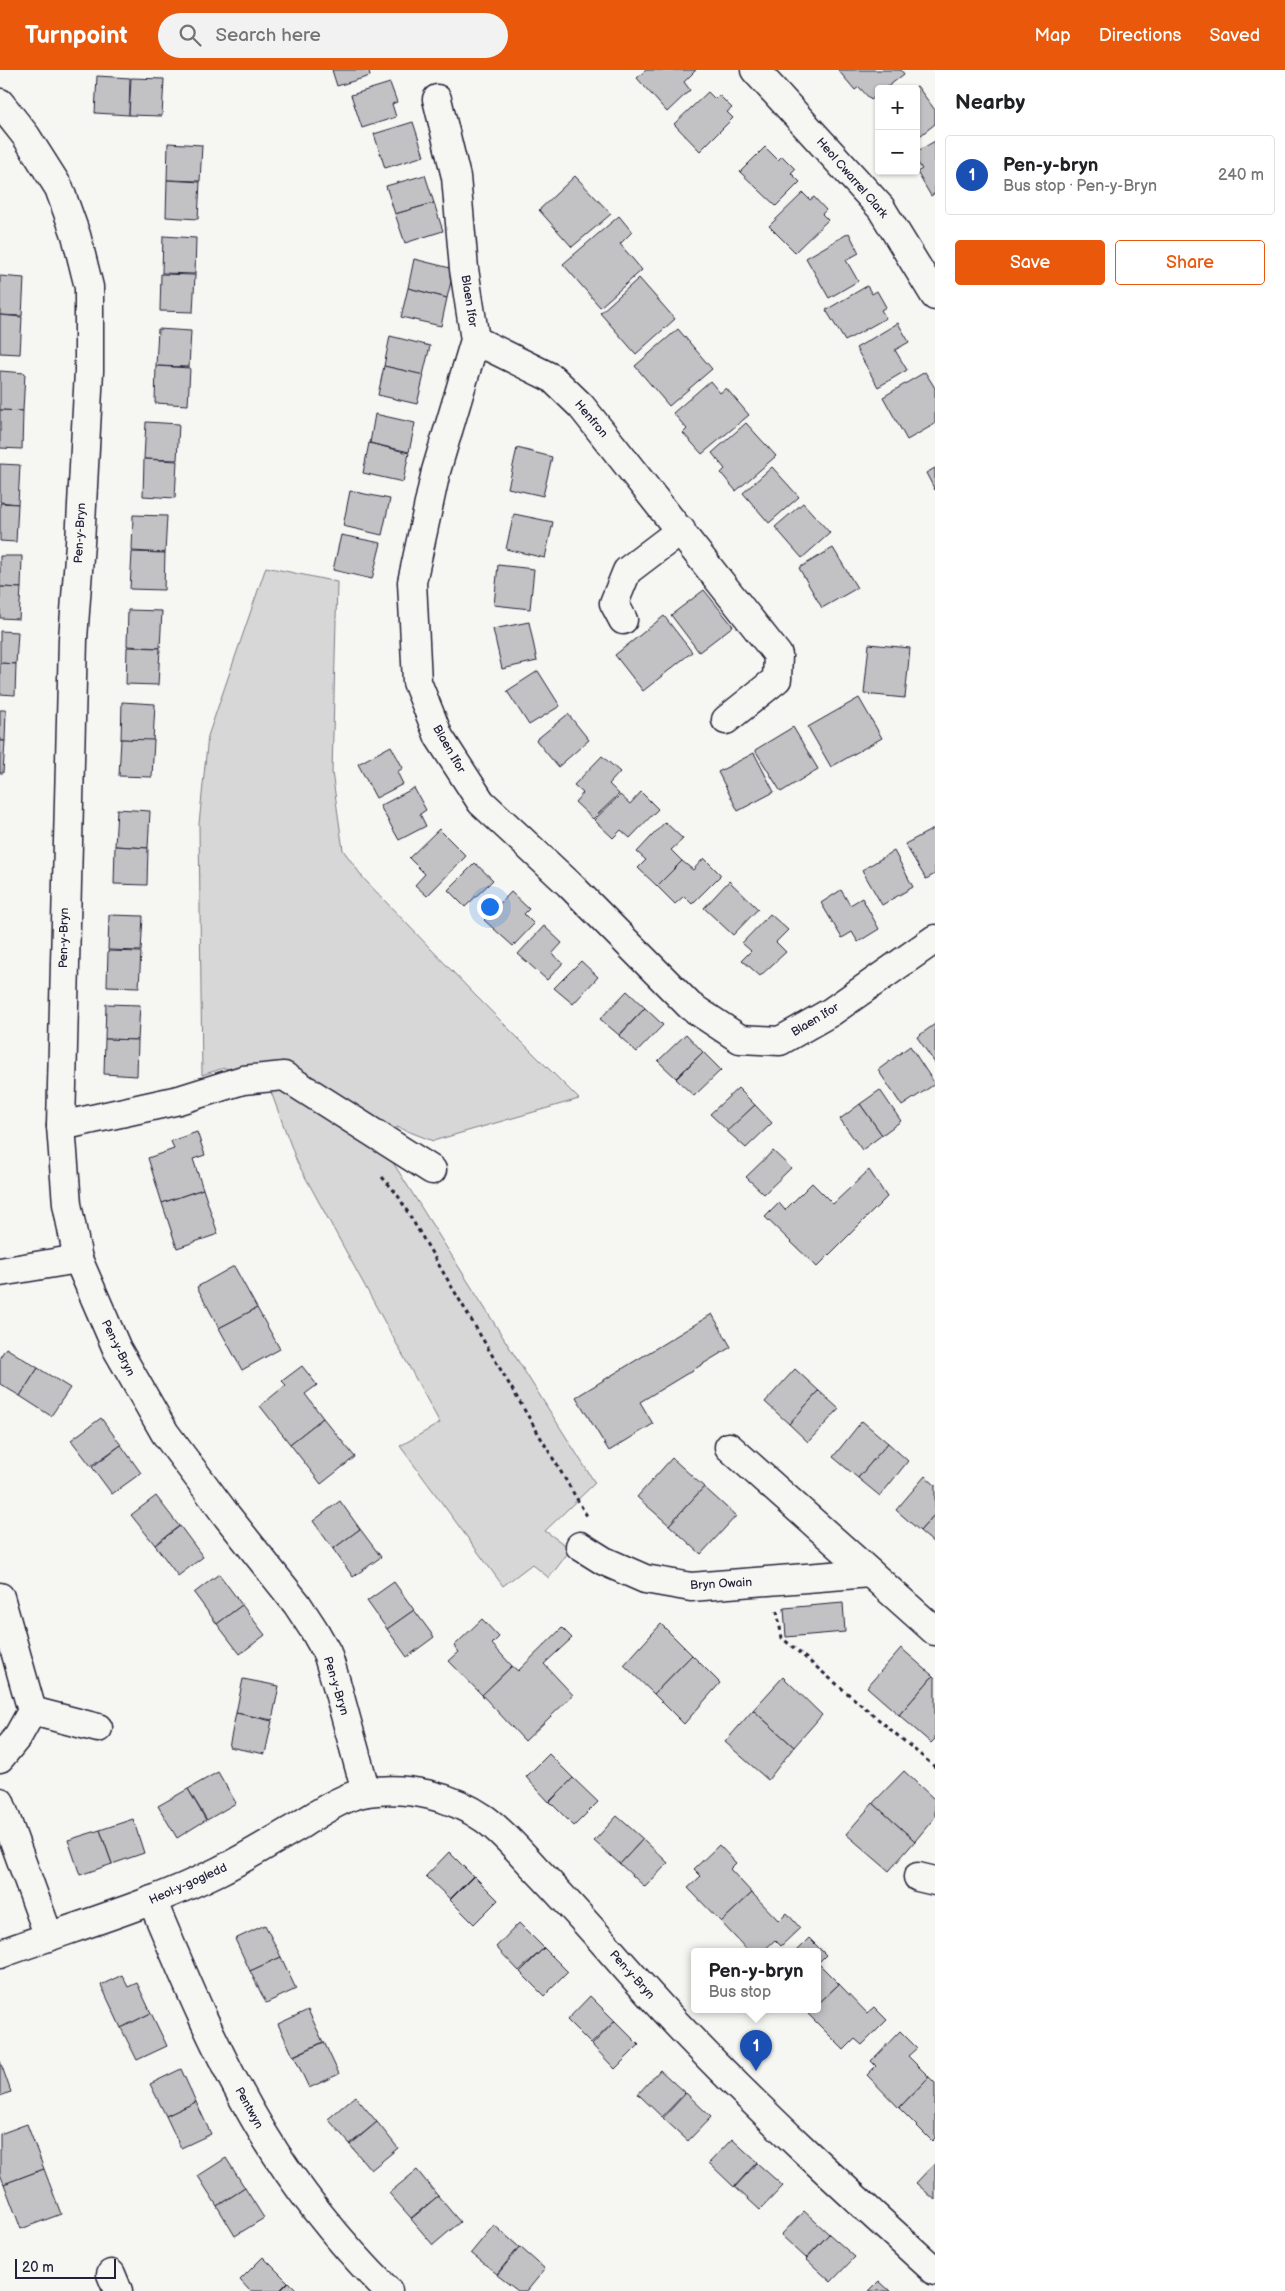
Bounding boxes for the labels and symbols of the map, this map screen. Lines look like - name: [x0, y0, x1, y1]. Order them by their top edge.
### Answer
- street label: Heol Cwarrel Clark: [813, 135, 891, 221]
- street label: Blaen Ifor: [457, 274, 481, 329]
- street label: Henfron: [571, 397, 611, 441]
- street label: Pen-y-Bryn: [71, 502, 89, 564]
- street label: Blaen Ifor: [429, 722, 469, 776]
- your location: [477, 894, 503, 920]
- street label: Pen-y-Bryn: [56, 907, 72, 968]
- street label: Blaen Ifor: [788, 1000, 842, 1040]
- street label: Pen-y-Bryn: [98, 1318, 138, 1379]
- street label: Bryn Owain: [690, 1575, 753, 1593]
- street label: Pen-y-Bryn: [320, 1655, 352, 1717]
- street label: Heol-y-gogledd: [147, 1860, 229, 1908]
- street label: Pen-y-Bryn: [606, 1947, 658, 2003]
- pin: 1: [740, 2030, 772, 2071]
- street label: Pentwyn: [231, 2085, 267, 2132]
- scale bar: [15, 2256, 116, 2279]

